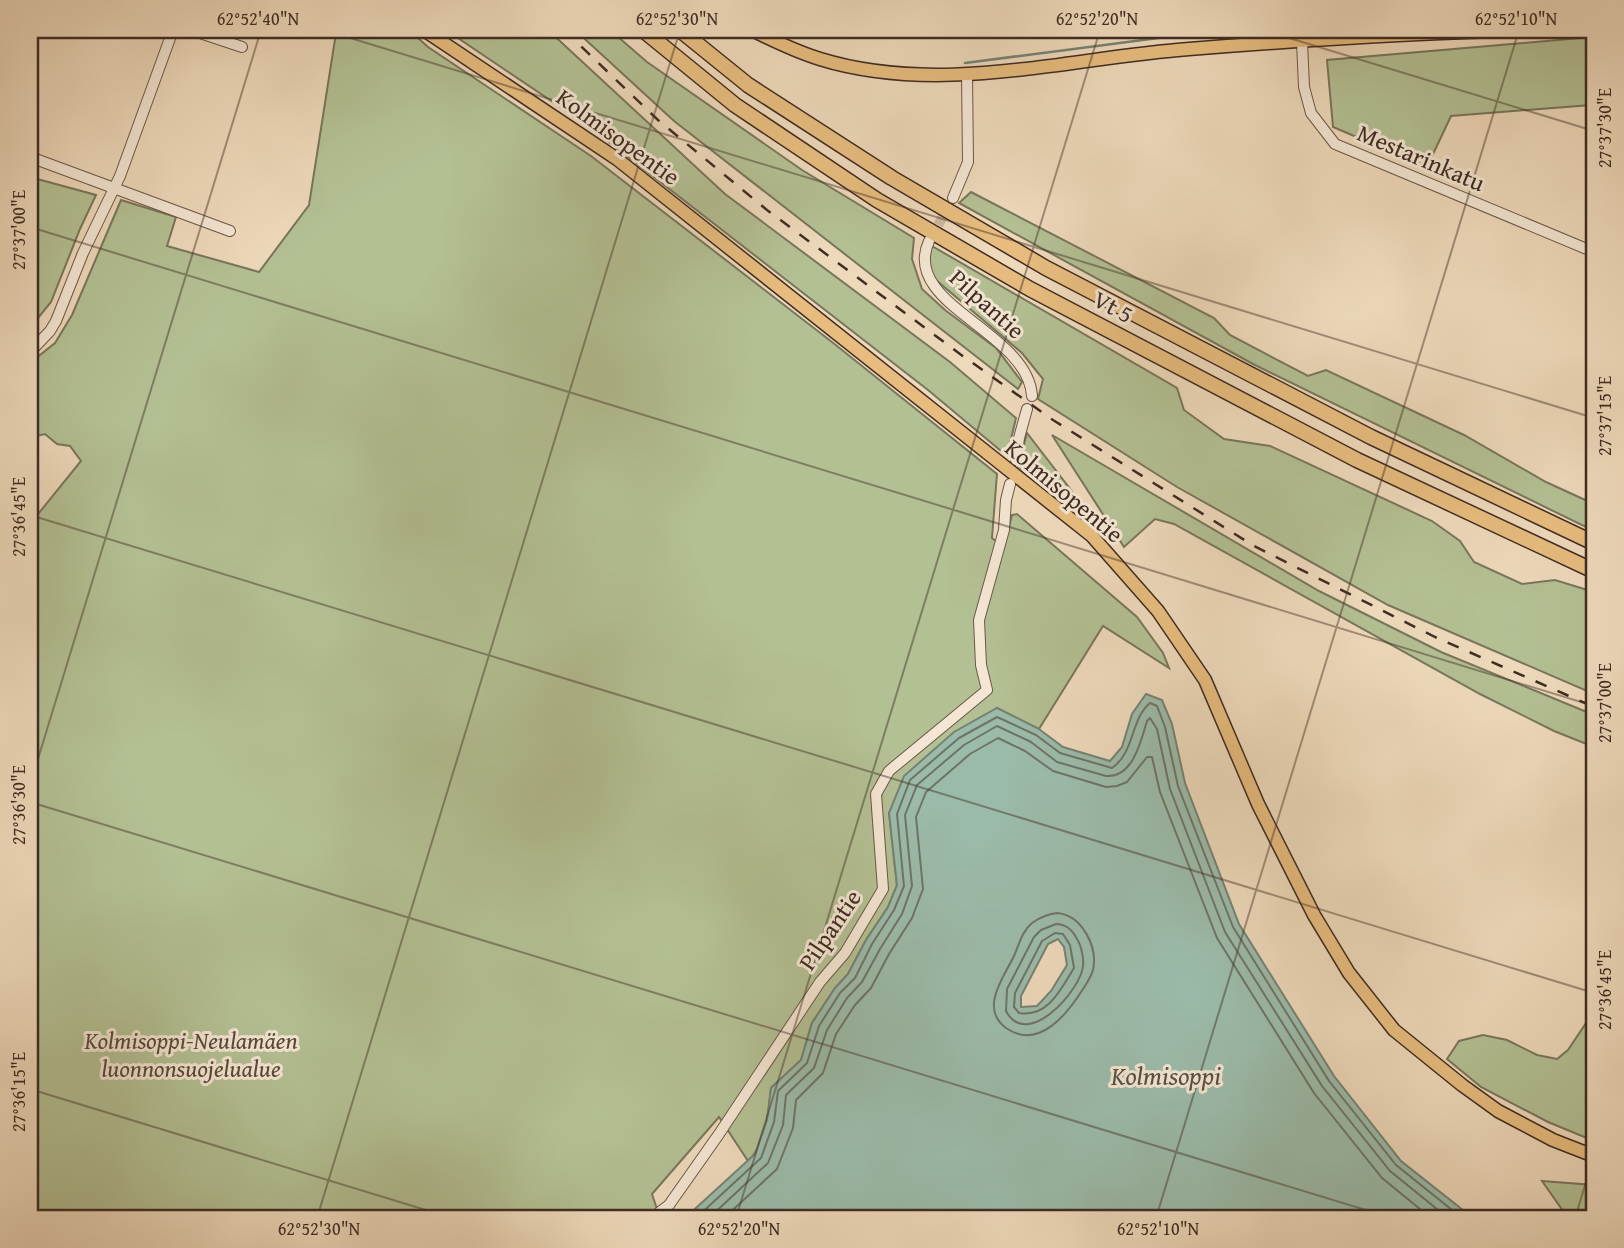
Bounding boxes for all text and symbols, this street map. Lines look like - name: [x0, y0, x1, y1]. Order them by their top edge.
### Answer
- text: 62°52'40"N: [217, 5, 300, 32]
- text: 62°52'30"N: [636, 5, 719, 32]
- text: 62°52'20"N: [1056, 5, 1139, 32]
- text: 62°52'10"N: [1475, 5, 1558, 32]
- street label: Kolmisopentie: [549, 80, 687, 194]
- text: 27°37'30"E: [1591, 88, 1618, 168]
- street label: Mestarinkatu: [1352, 115, 1490, 200]
- text: 27°37'00"E: [5, 190, 32, 270]
- street label: Pilpantie: [942, 260, 1033, 347]
- street label: Vt 5: [1087, 281, 1140, 332]
- text: 27°37'15"E: [1591, 376, 1618, 456]
- street label: Kolmisopentie: [997, 430, 1131, 551]
- text: 27°36'45"E: [5, 477, 32, 557]
- text: 27°37'00"E: [1591, 663, 1618, 743]
- text: 27°36'30"E: [5, 765, 32, 845]
- street label: Pilpantie: [790, 882, 869, 977]
- text: 27°36'45"E: [1591, 950, 1618, 1030]
- park label: Kolmisoppi-Neulamäen luonnonsuojelualue: [83, 1023, 298, 1086]
- text: 27°36'15"E: [5, 1052, 32, 1132]
- water label: Kolmisoppi: [1110, 1056, 1221, 1095]
- text: 62°52'30"N: [278, 1215, 361, 1242]
- text: 62°52'20"N: [698, 1215, 781, 1242]
- text: 62°52'10"N: [1117, 1215, 1200, 1242]

